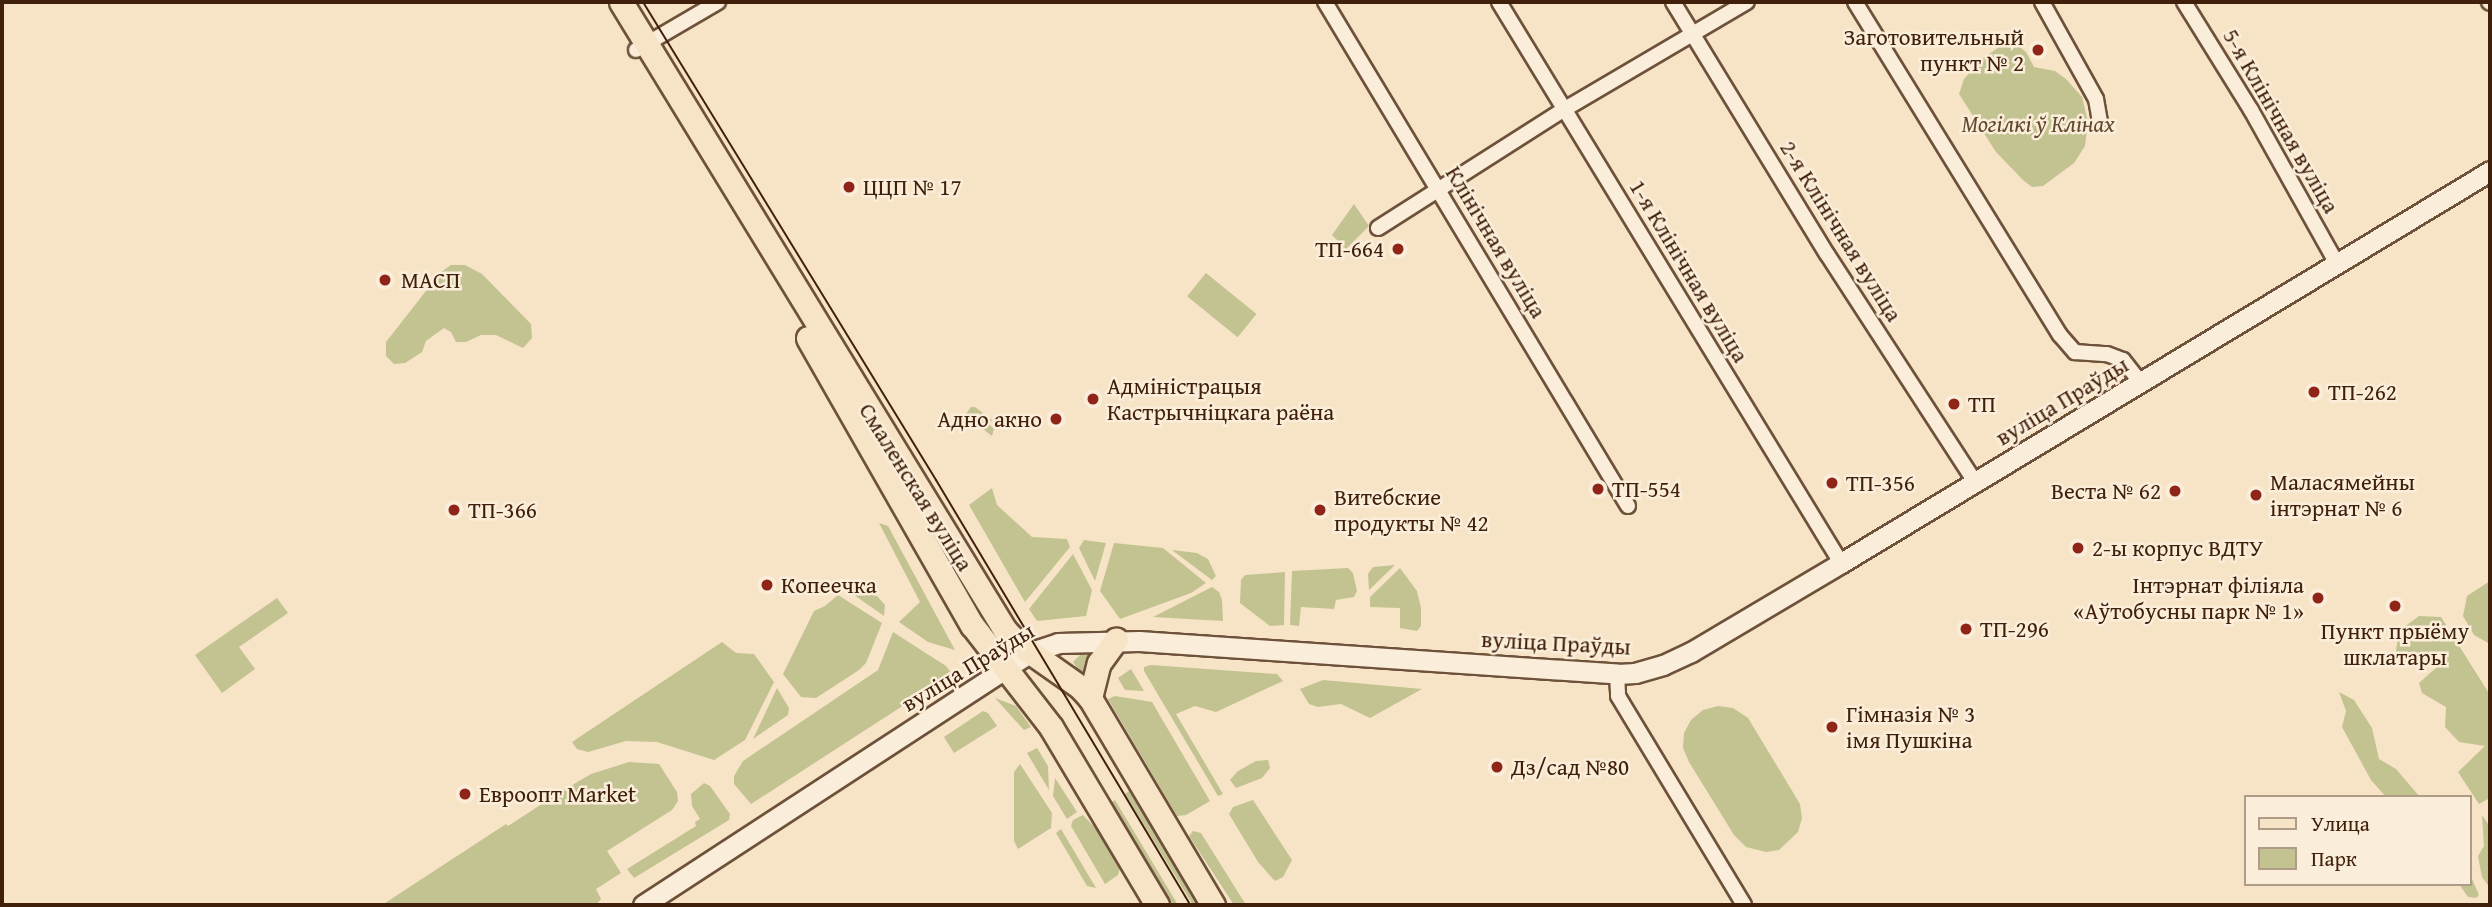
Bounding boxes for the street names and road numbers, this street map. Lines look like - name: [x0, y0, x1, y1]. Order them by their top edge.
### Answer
- street label: 5-я Клінічная вуліца: [2217, 24, 2345, 218]
- street label: 2-я Клінічная вуліца: [1774, 135, 1908, 327]
- street label: Клінічная вуліца: [1440, 161, 1552, 323]
- street label: 1-я Клінічная вуліца: [1624, 175, 1754, 367]
- street label: вуліца Праўды: [1991, 351, 2133, 451]
- street label: Смаленская вуліца: [853, 398, 979, 576]
- street label: вуліца Праўды: [897, 617, 1039, 717]
- street label: вуліца Праўды: [1481, 625, 1631, 661]

